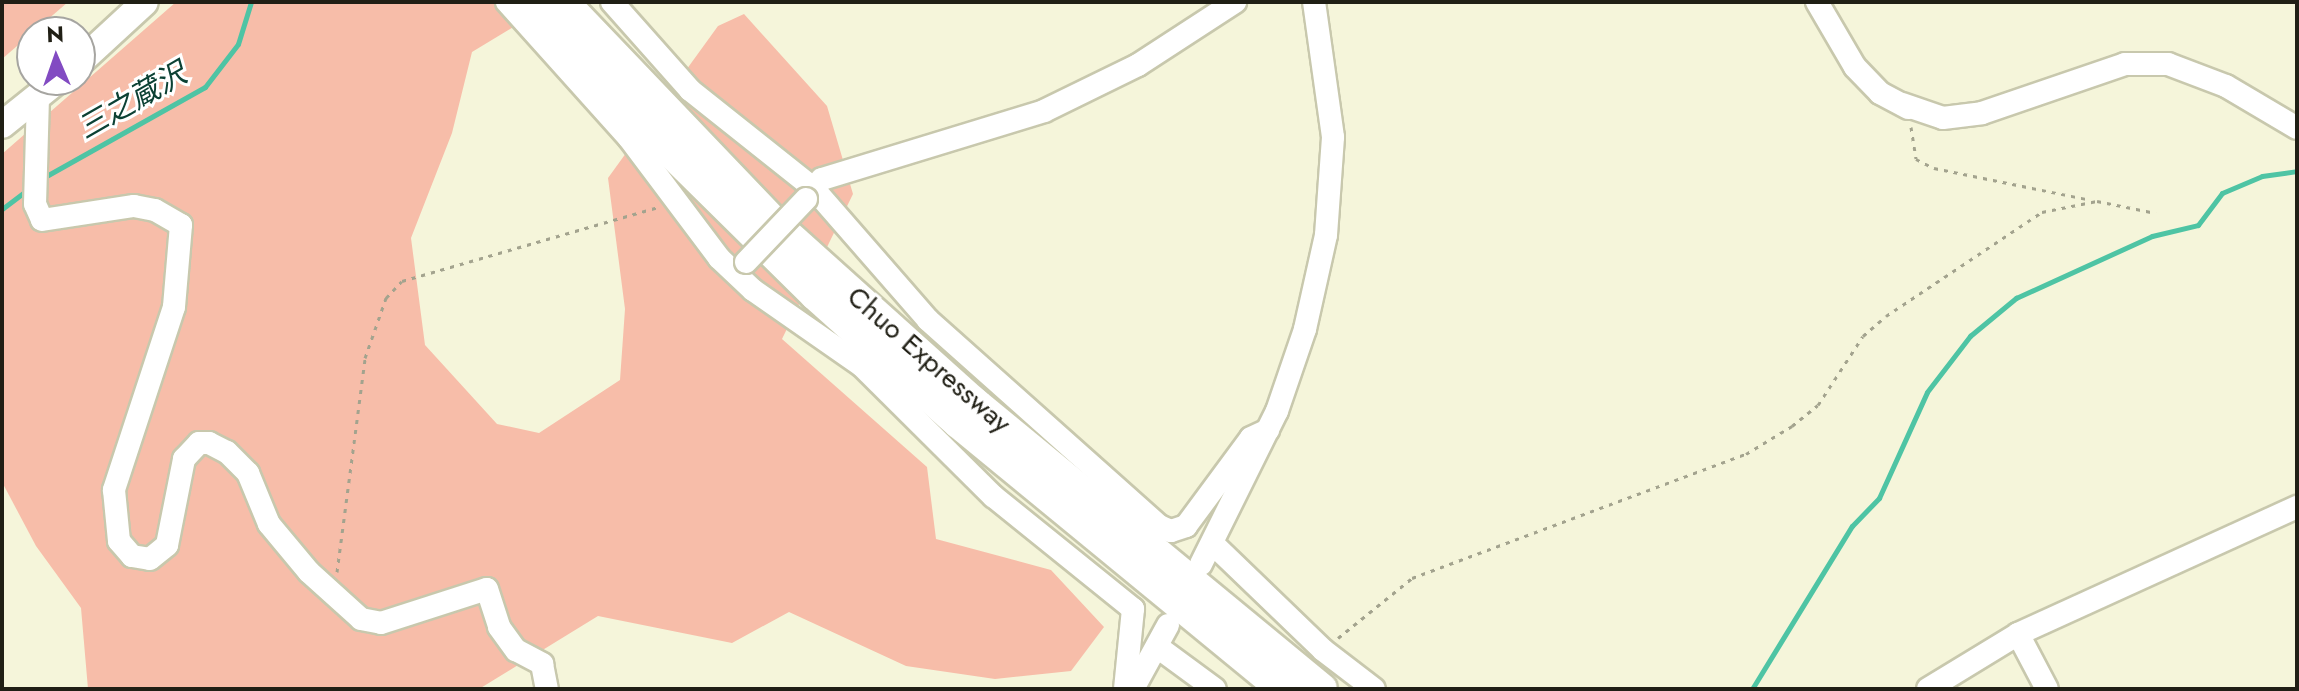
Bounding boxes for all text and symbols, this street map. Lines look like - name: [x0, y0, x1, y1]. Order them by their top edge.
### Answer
- north arrow: [16, 16, 96, 96]
- text: N: [46, 18, 65, 50]
- water label: 三之蔵沢: [71, 55, 193, 147]
- street label: Chuo Expressway: [840, 280, 1018, 440]

